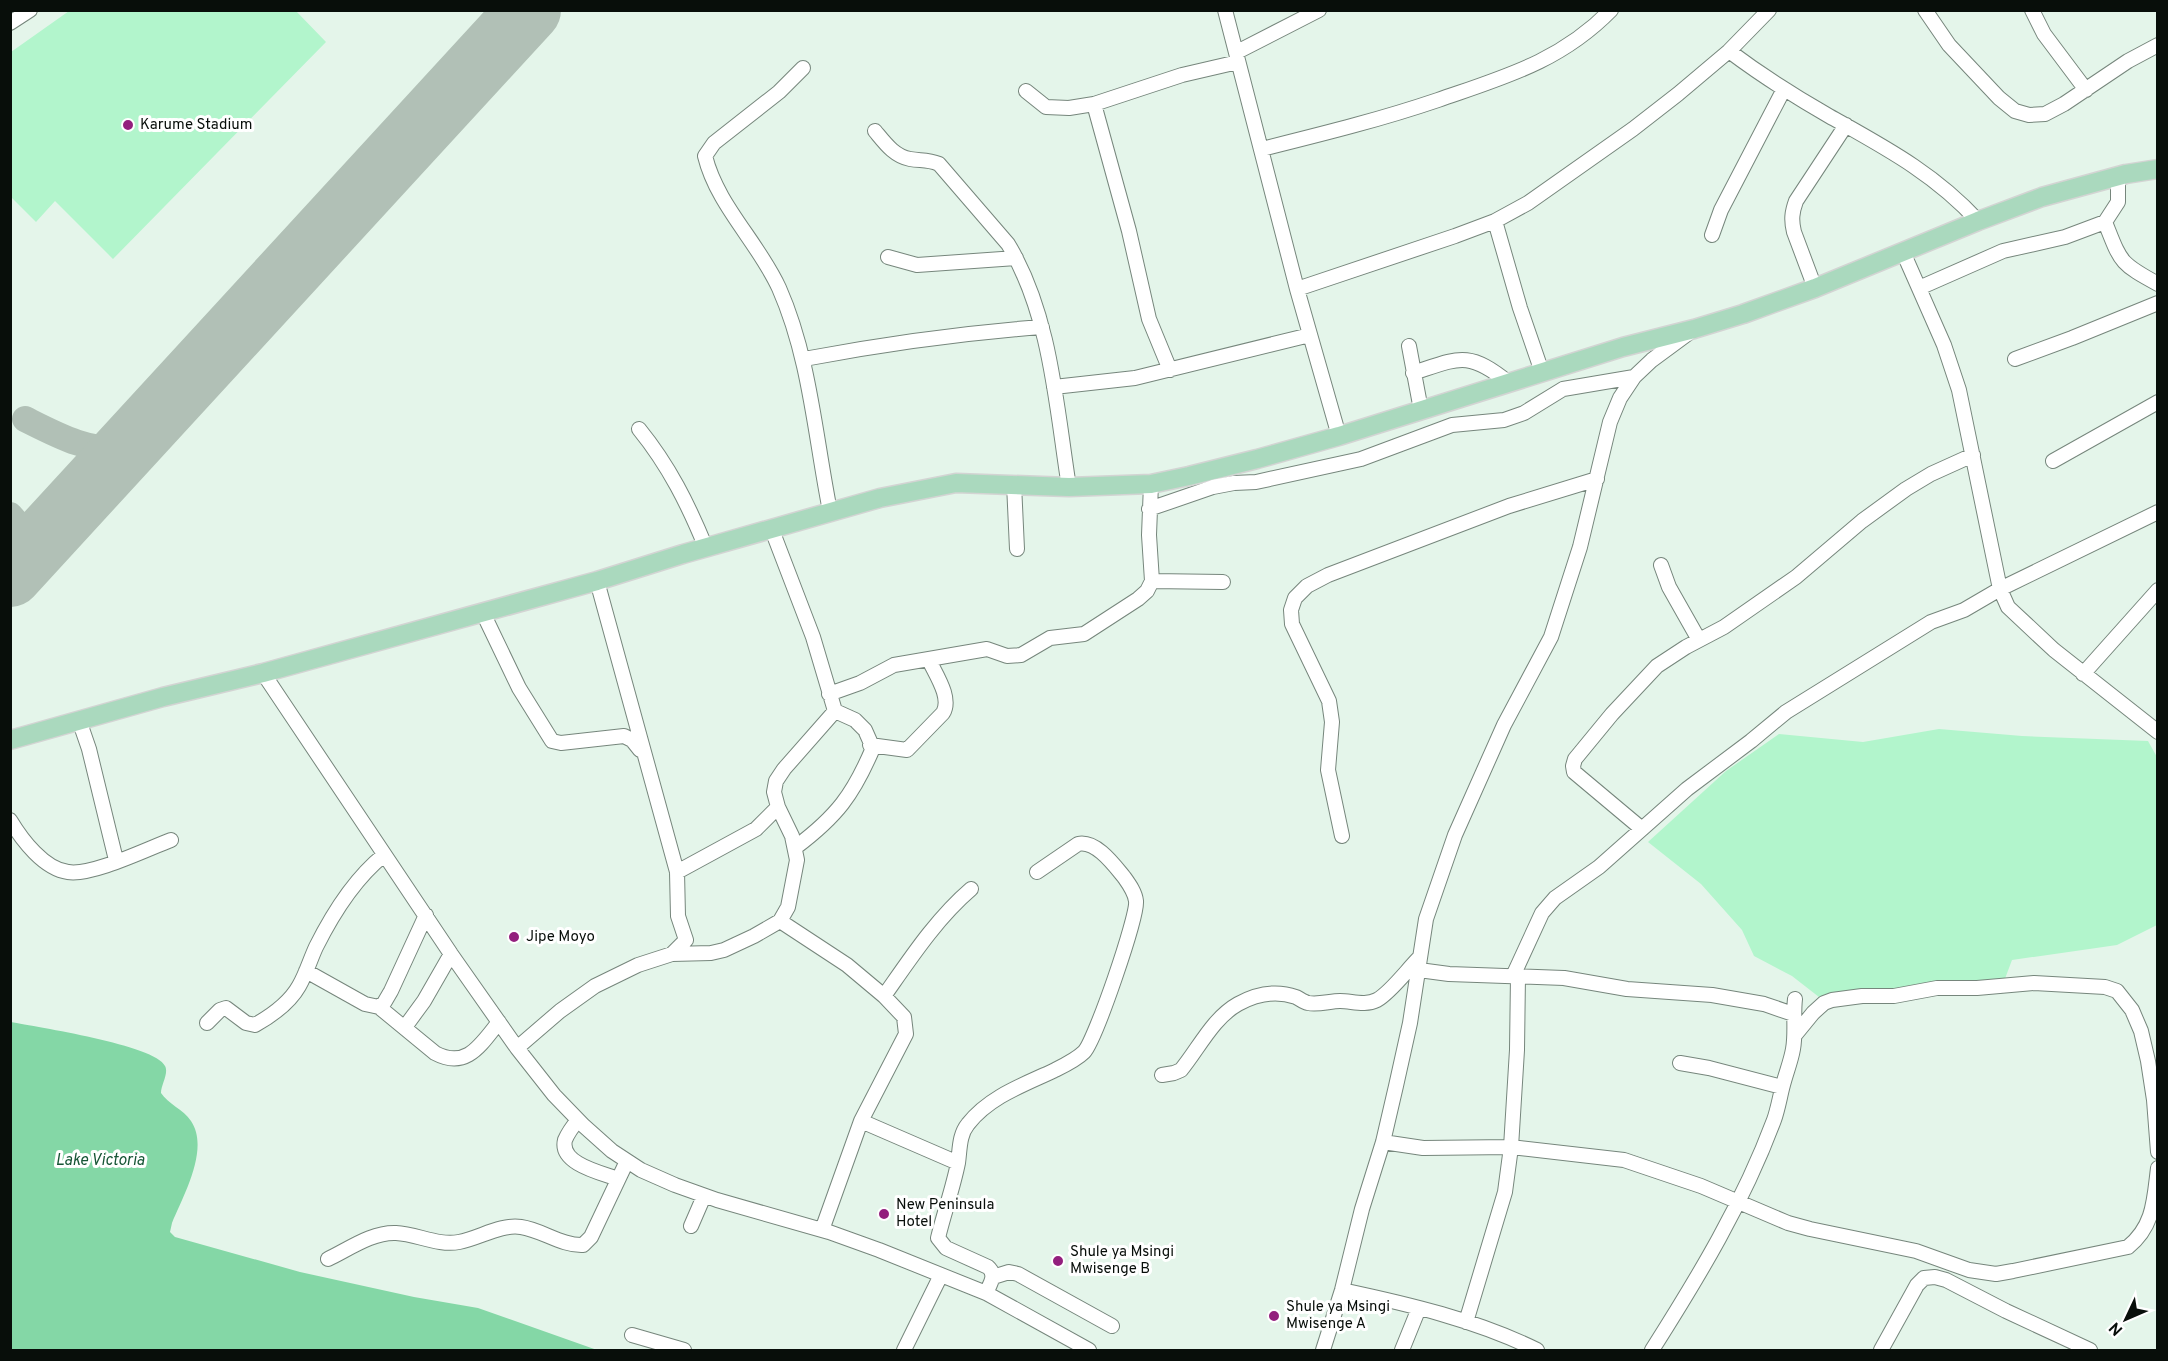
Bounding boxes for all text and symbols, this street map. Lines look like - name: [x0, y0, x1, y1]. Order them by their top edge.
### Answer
- place label: Karume Stadium: [140, 116, 252, 135]
- marker: Karume Stadium: [121, 118, 135, 132]
- place label: Jipe Moyo: [526, 928, 595, 947]
- marker: Jipe Moyo: [507, 930, 521, 944]
- water label: Lake Victoria: [55, 1151, 145, 1171]
- place label: New Peninsula Hotel: [896, 1196, 994, 1232]
- marker: New Peninsula Hotel: [877, 1207, 891, 1221]
- place label: Shule ya Msingi Mwisenge B: [1070, 1243, 1174, 1279]
- marker: Shule ya Msingi Mwisenge B: [1051, 1254, 1065, 1268]
- north arrow: [2096, 1289, 2156, 1349]
- place label: Shule ya Msingi Mwisenge A: [1286, 1298, 1390, 1334]
- marker: Shule ya Msingi Mwisenge A: [1267, 1309, 1281, 1323]
- text: N: [2105, 1317, 2128, 1339]

